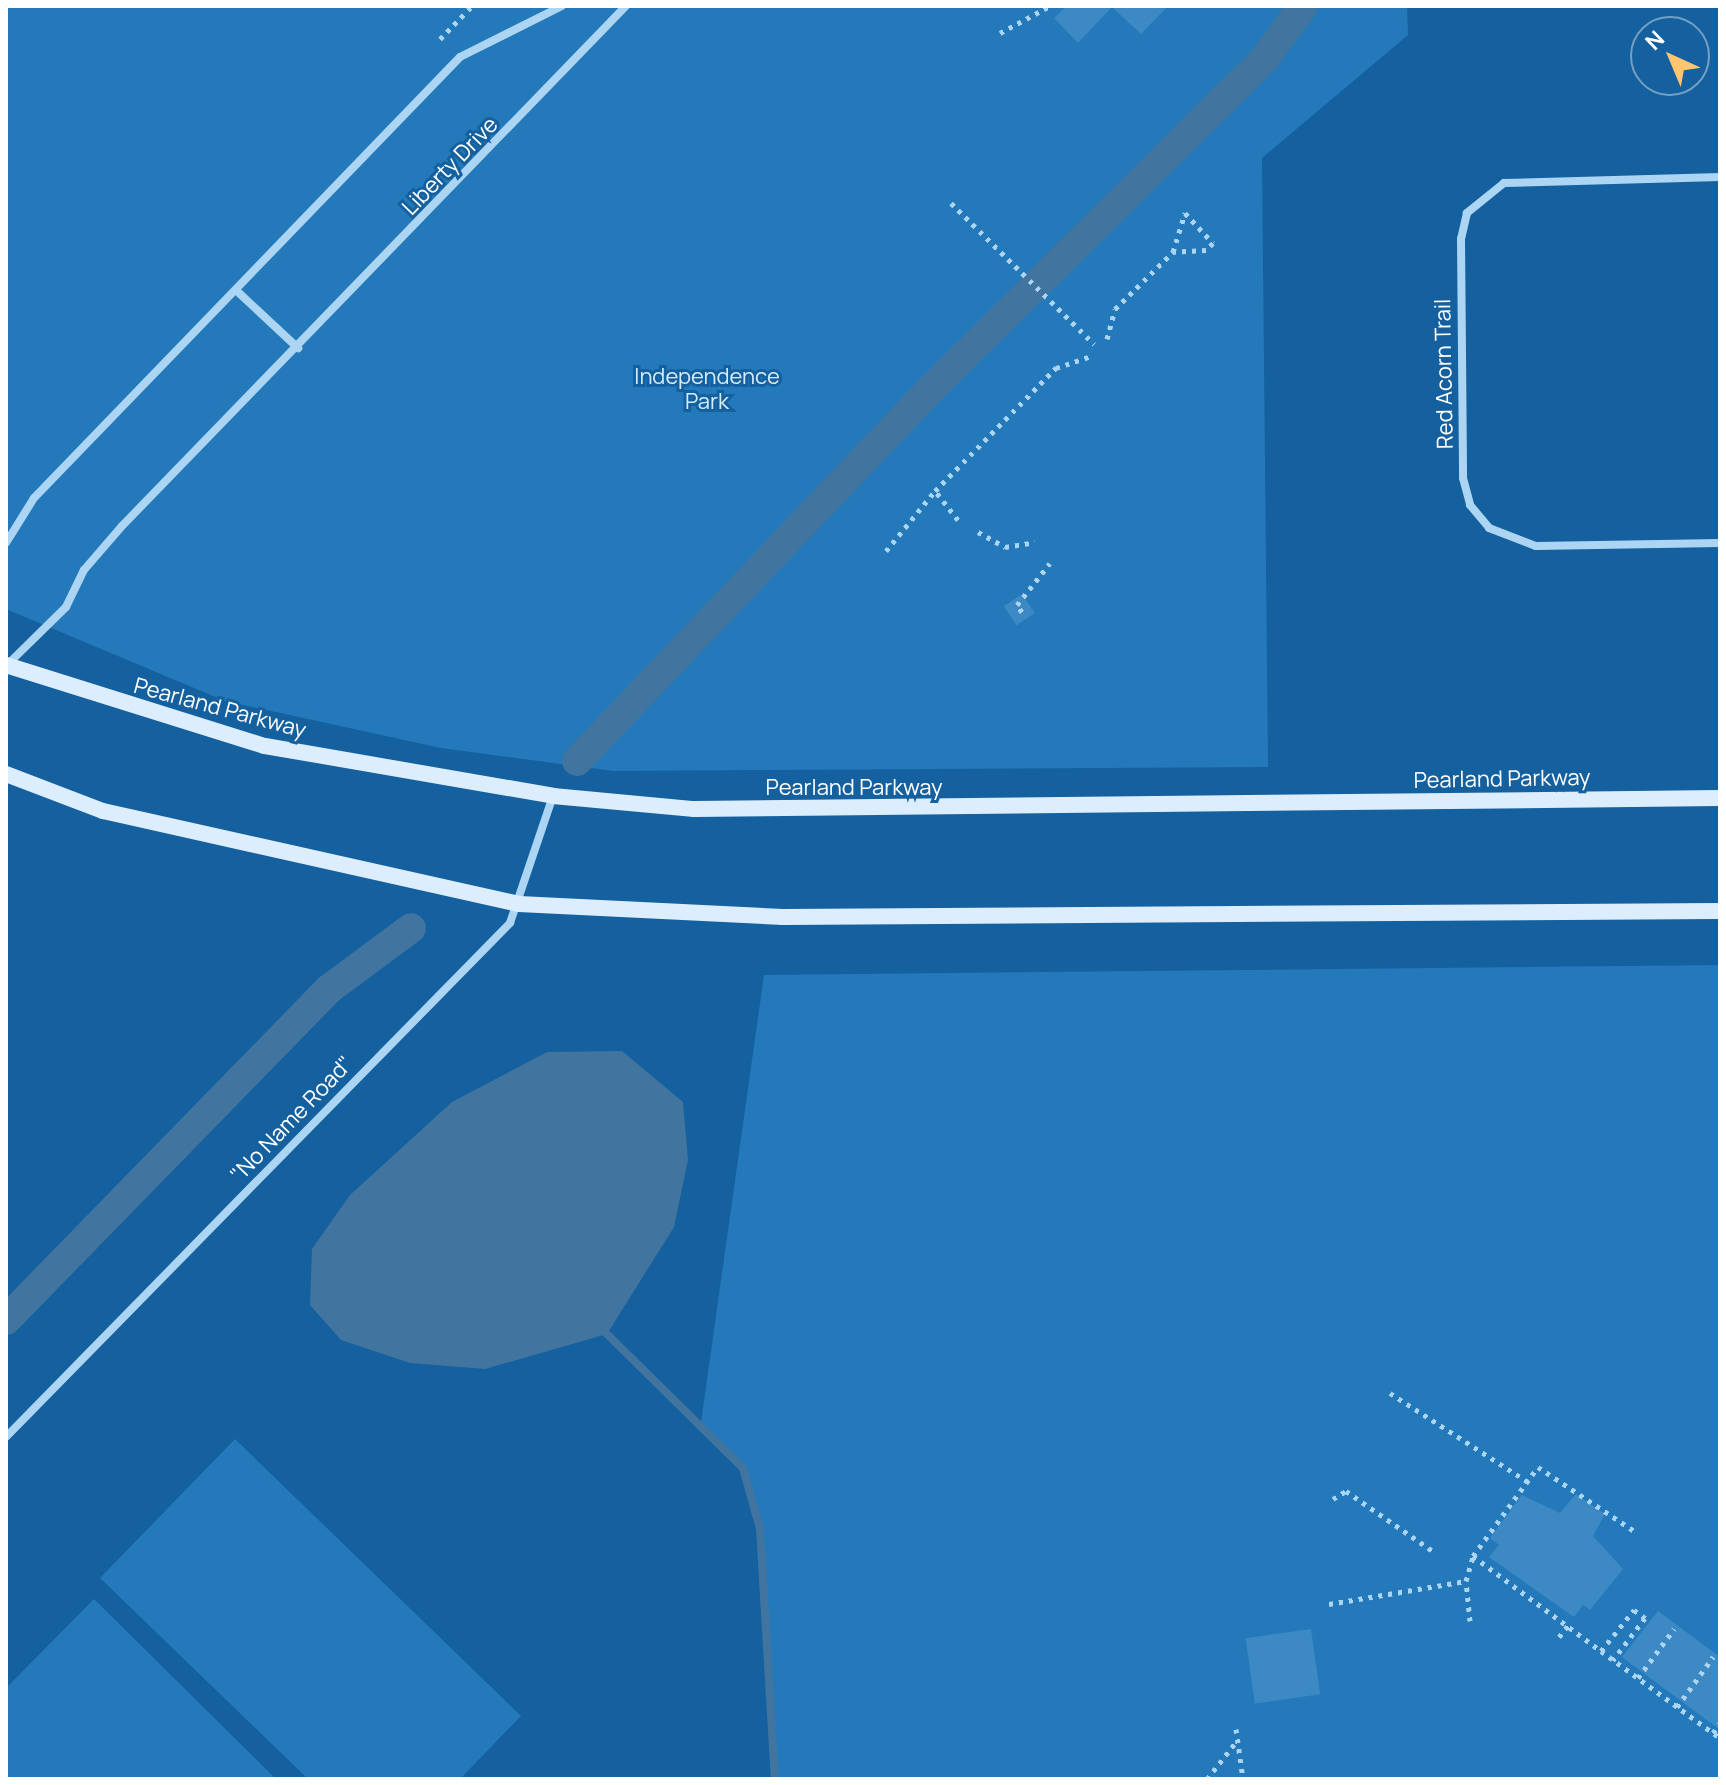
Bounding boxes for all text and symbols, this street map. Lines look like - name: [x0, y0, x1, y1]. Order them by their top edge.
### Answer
- north arrow: [1630, 16, 1710, 96]
- text: N: [1639, 24, 1671, 56]
- street label: Liberty Drive: [397, 111, 503, 221]
- street label: Red Acorn Trail: [1429, 299, 1459, 449]
- park label: Independence Park: [634, 363, 780, 414]
- street label: Pearland Parkway: [131, 672, 309, 744]
- street label: Pearland Parkway: [1413, 764, 1591, 794]
- street label: Pearland Parkway: [765, 775, 943, 801]
- street label: "No Name Road": [225, 1050, 359, 1188]

